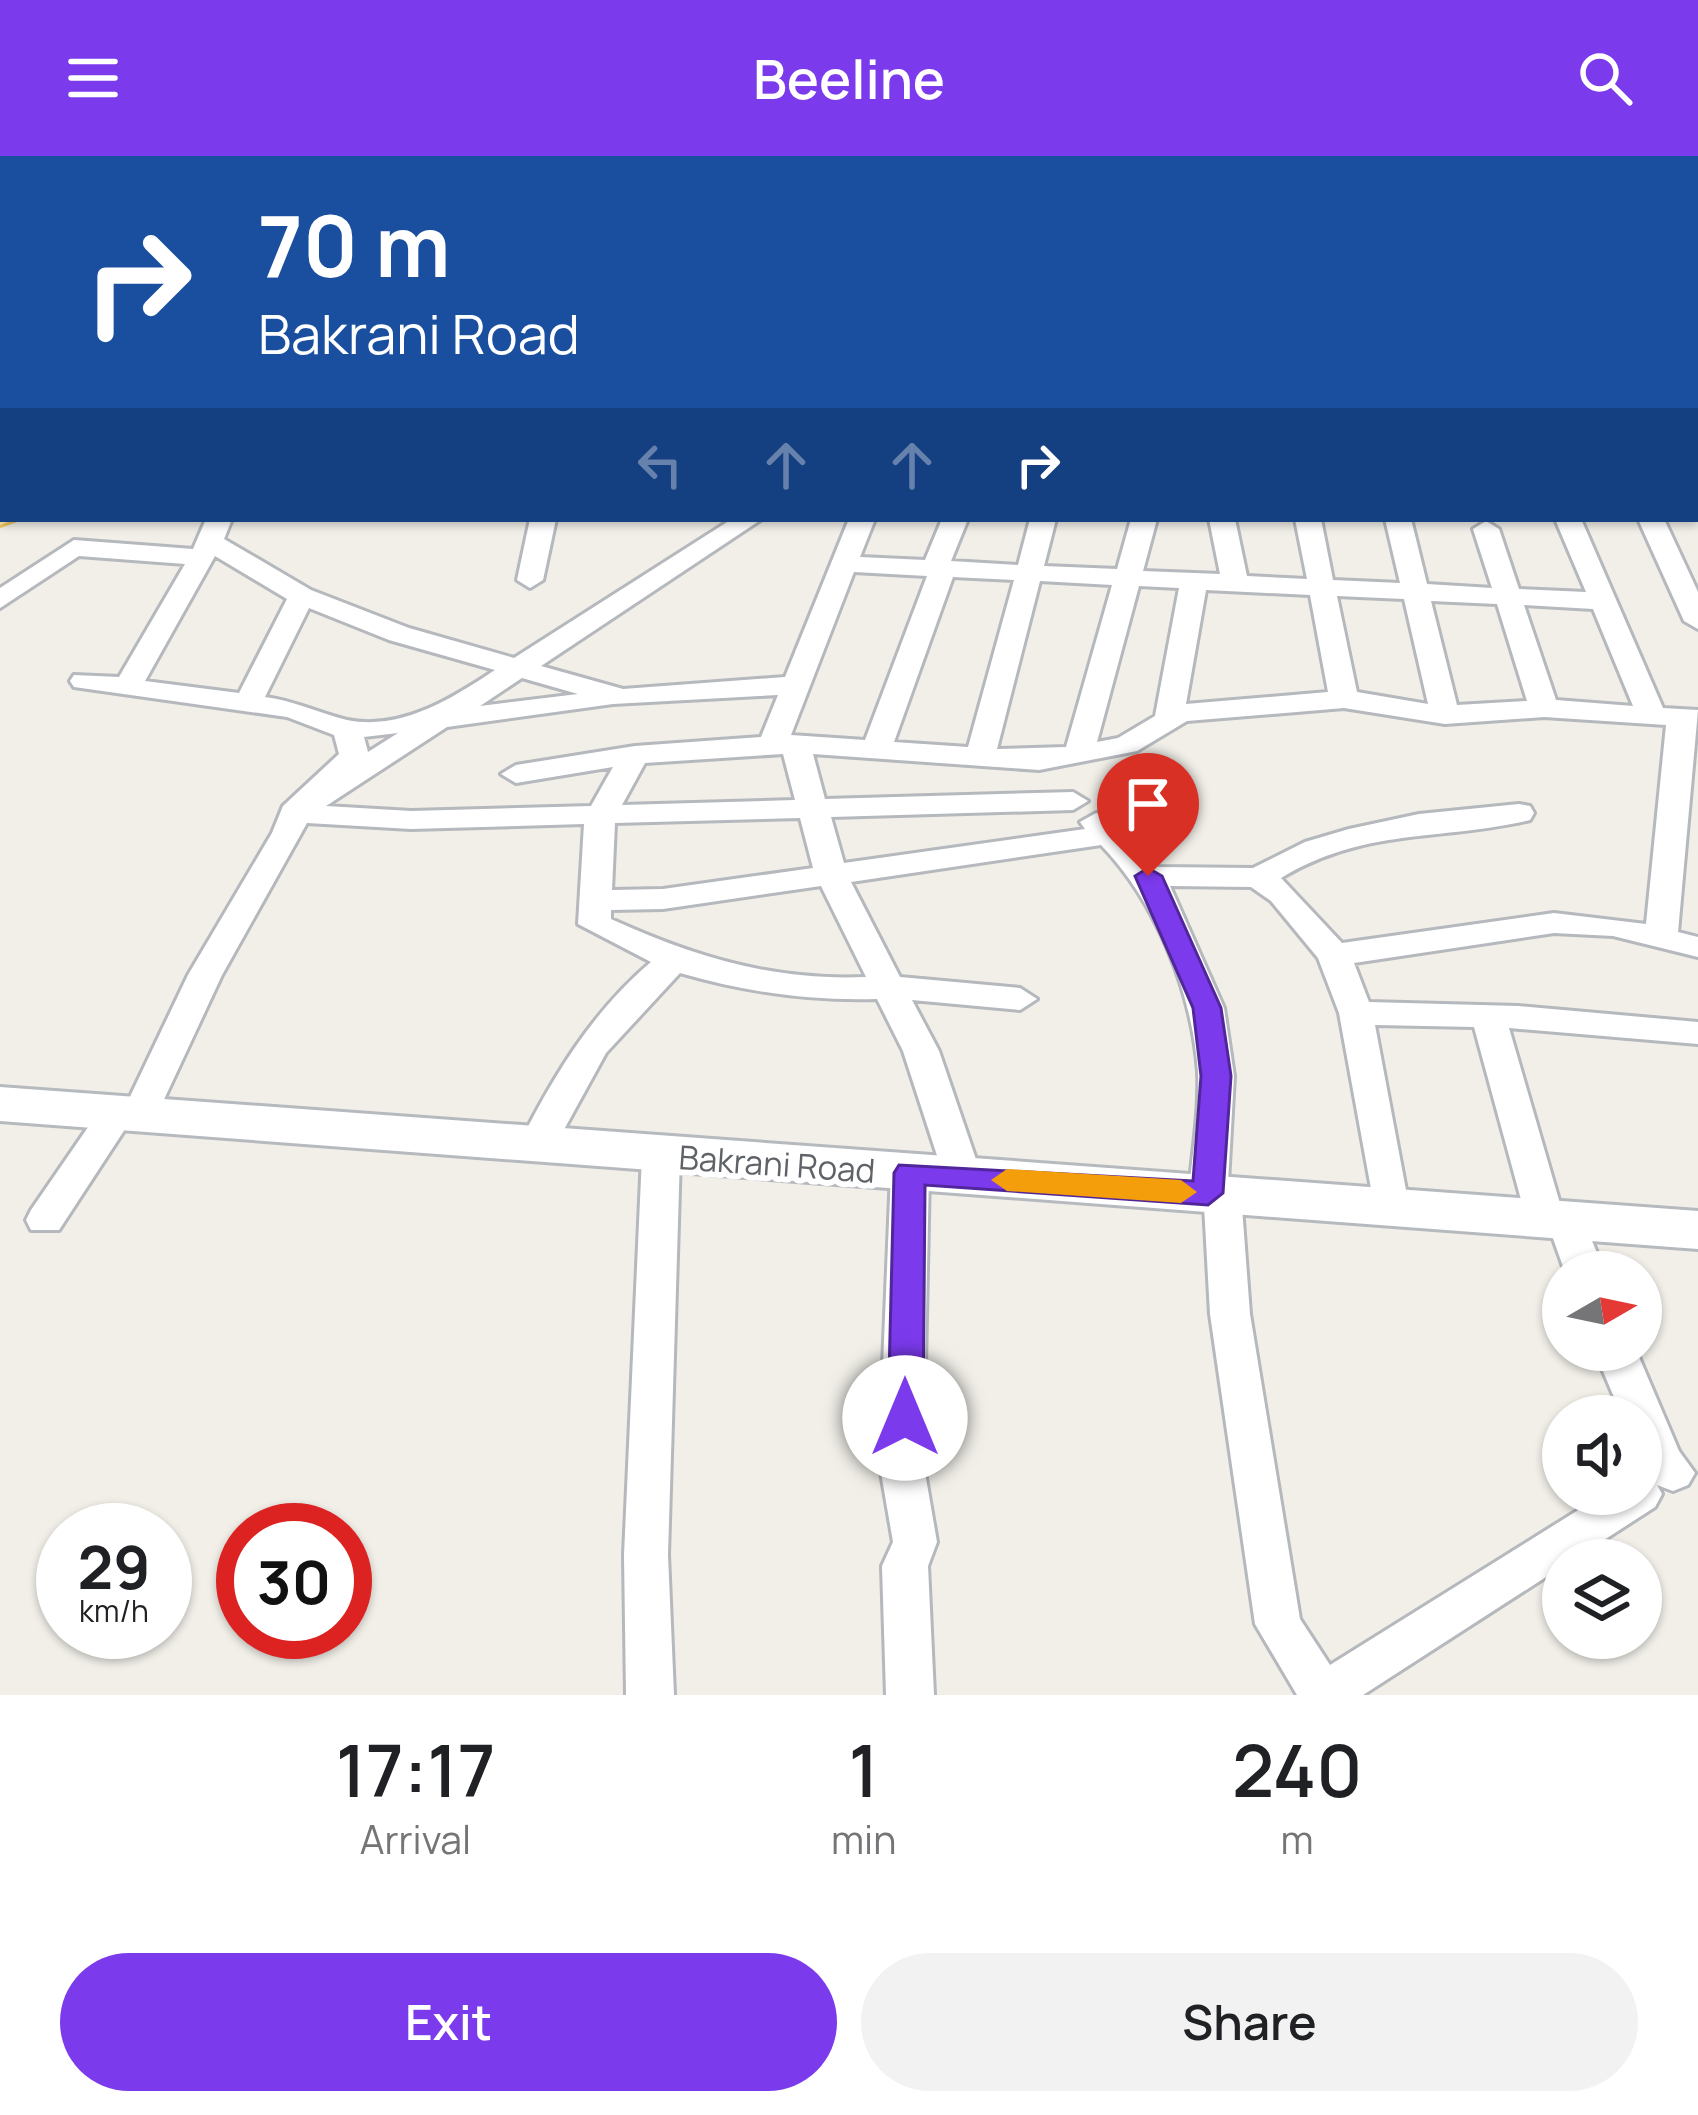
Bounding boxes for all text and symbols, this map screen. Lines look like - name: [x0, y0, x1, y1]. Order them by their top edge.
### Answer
- text: Beeline: [753, 41, 945, 115]
- icon: menu: [60, 45, 126, 111]
- icon: search: [1572, 45, 1638, 111]
- text: 70 m: [258, 187, 450, 302]
- icon: right: [60, 204, 216, 360]
- text: Bakrani Road: [258, 296, 580, 370]
- icon: left: [627, 432, 693, 498]
- icon: ahead: [753, 432, 819, 498]
- icon: ahead: [879, 432, 945, 498]
- icon: right: [1005, 432, 1071, 498]
- pin: [1097, 753, 1199, 876]
- icon: arrive: [1115, 771, 1181, 837]
- street label: Bakrani Road: [677, 1134, 877, 1193]
- north arrow: [1542, 1251, 1662, 1371]
- map controls: [1542, 1251, 1662, 1659]
- position arrow: [842, 1355, 968, 1481]
- button: sound: [1542, 1395, 1662, 1515]
- speed limit sign: 30: [216, 1503, 372, 1659]
- text: 29: [77, 1525, 151, 1607]
- button: layers: [1542, 1539, 1662, 1659]
- text: km/h: [79, 1590, 149, 1631]
- text: 17:17: [336, 1720, 495, 1819]
- text: 1: [848, 1720, 879, 1819]
- text: 240: [1232, 1720, 1362, 1819]
- text: Arrival: [360, 1812, 471, 1866]
- text: min: [831, 1812, 896, 1866]
- text: m: [1281, 1812, 1314, 1866]
- button: Exit: [60, 1953, 837, 2091]
- button: Share: [861, 1953, 1638, 2091]

